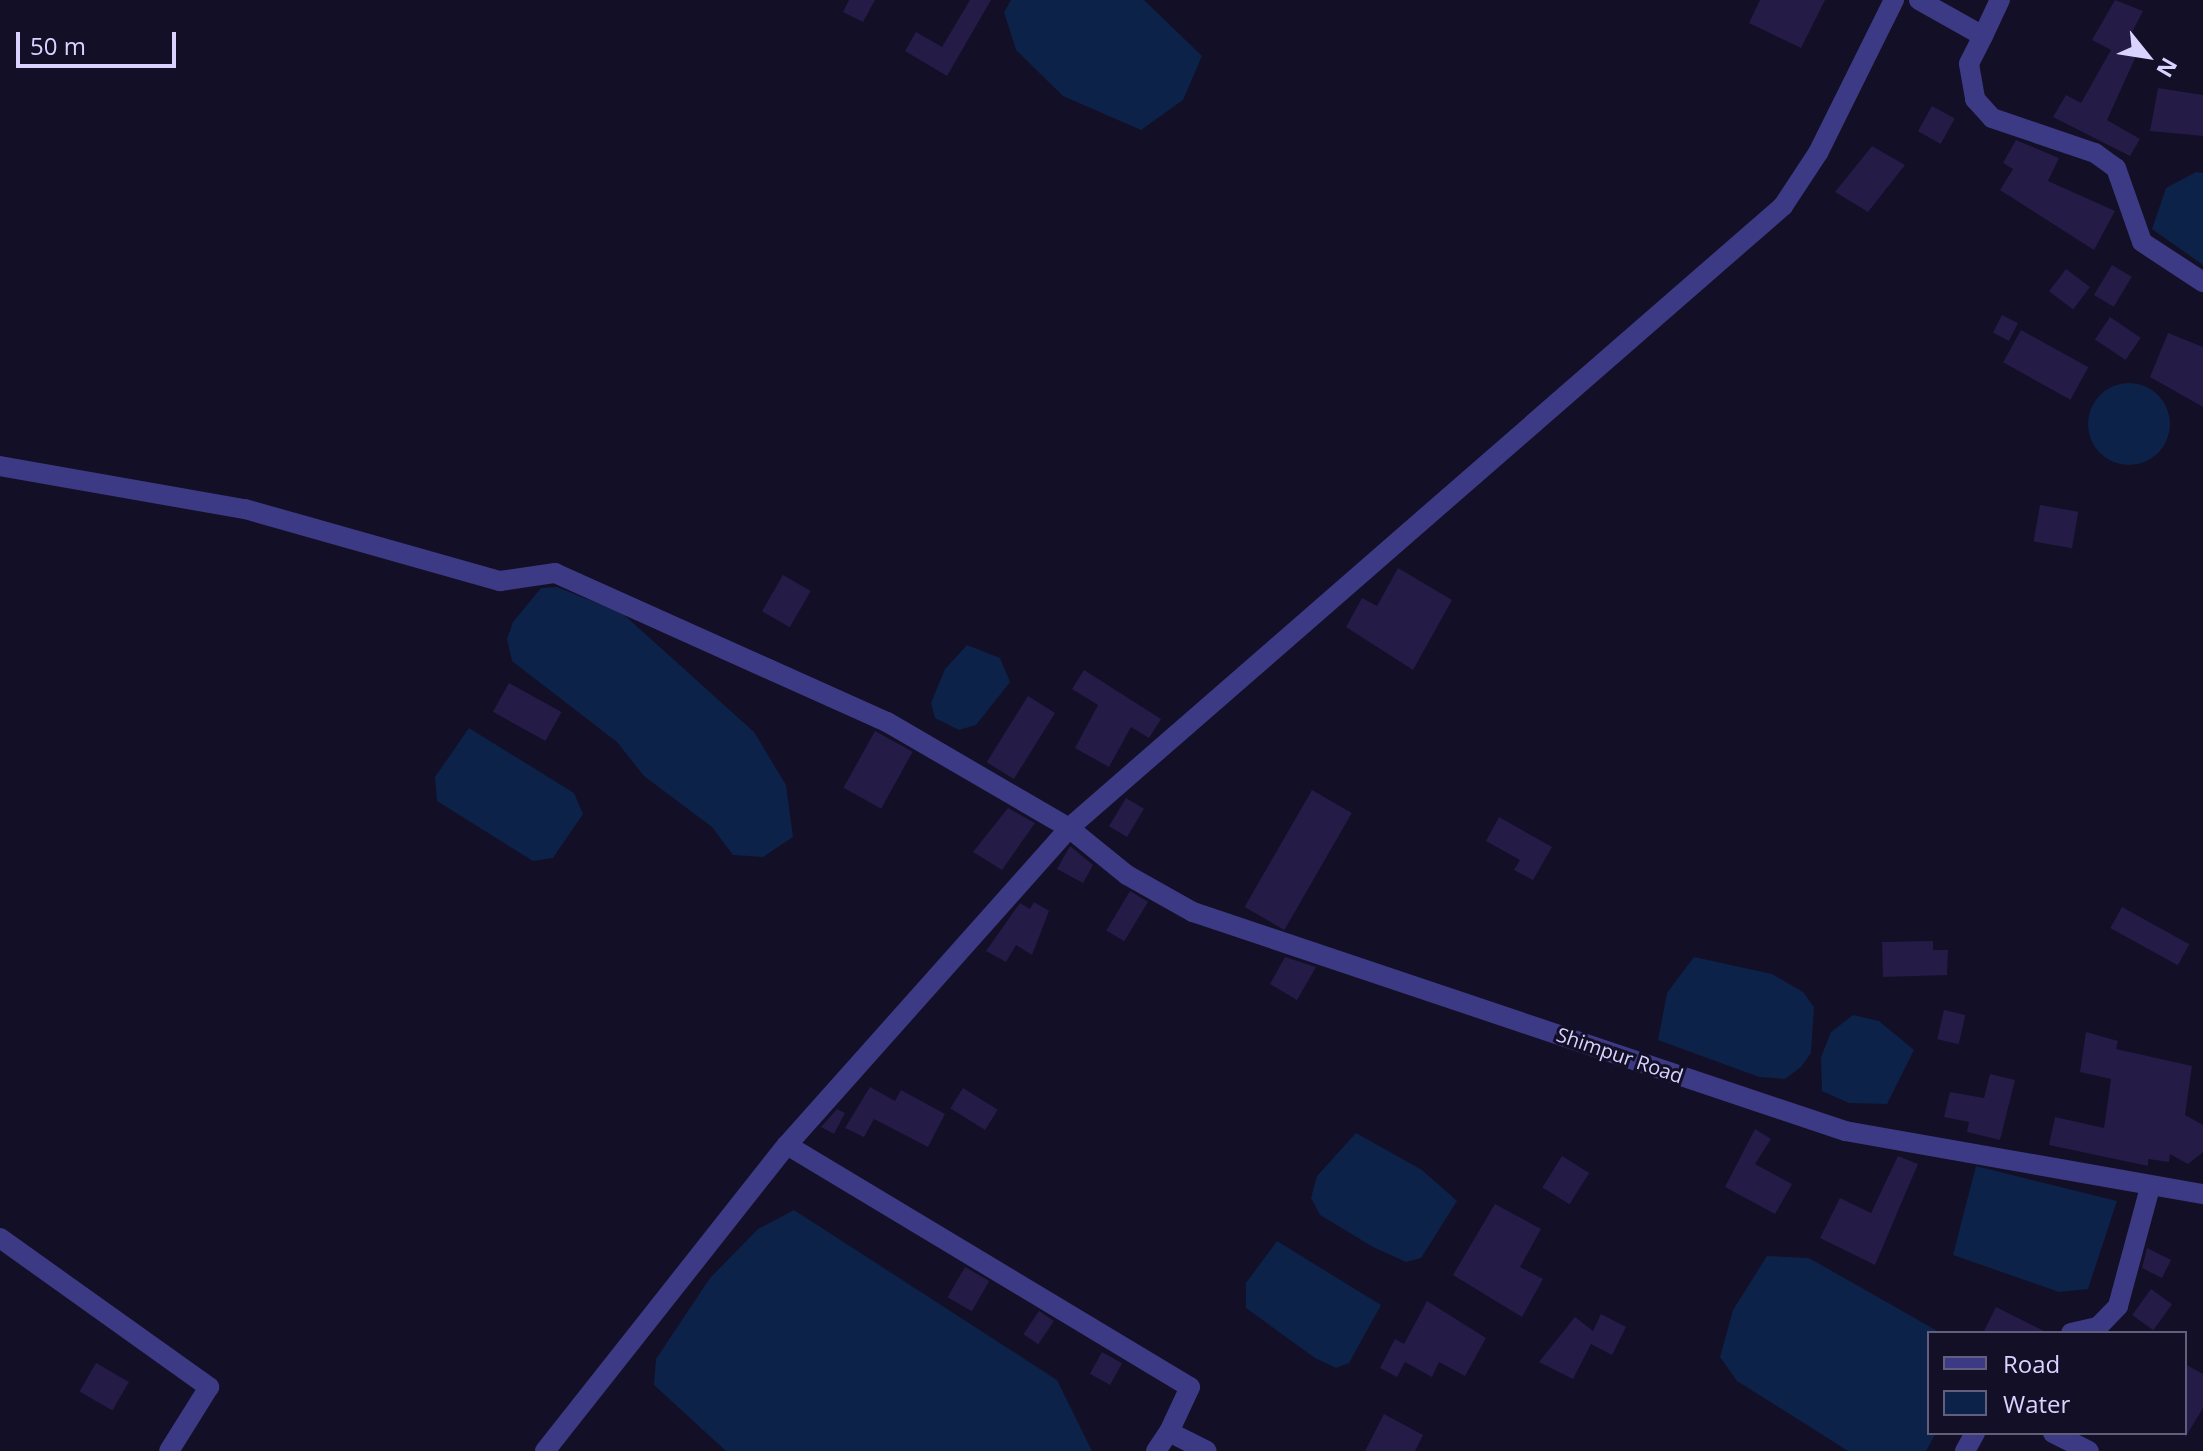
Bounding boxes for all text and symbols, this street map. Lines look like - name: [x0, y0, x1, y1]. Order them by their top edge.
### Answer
- scale bar: [20, 16, 180, 66]
- north arrow: [2107, 16, 2187, 96]
- text: 50 m: [30, 29, 86, 62]
- text: N: [2150, 53, 2185, 83]
- street label: Shimpur Road: [1554, 1022, 1686, 1088]
- legend: [1927, 1331, 2187, 1435]
- text: Road: [2003, 1347, 2060, 1380]
- text: Water: [2003, 1387, 2070, 1420]

